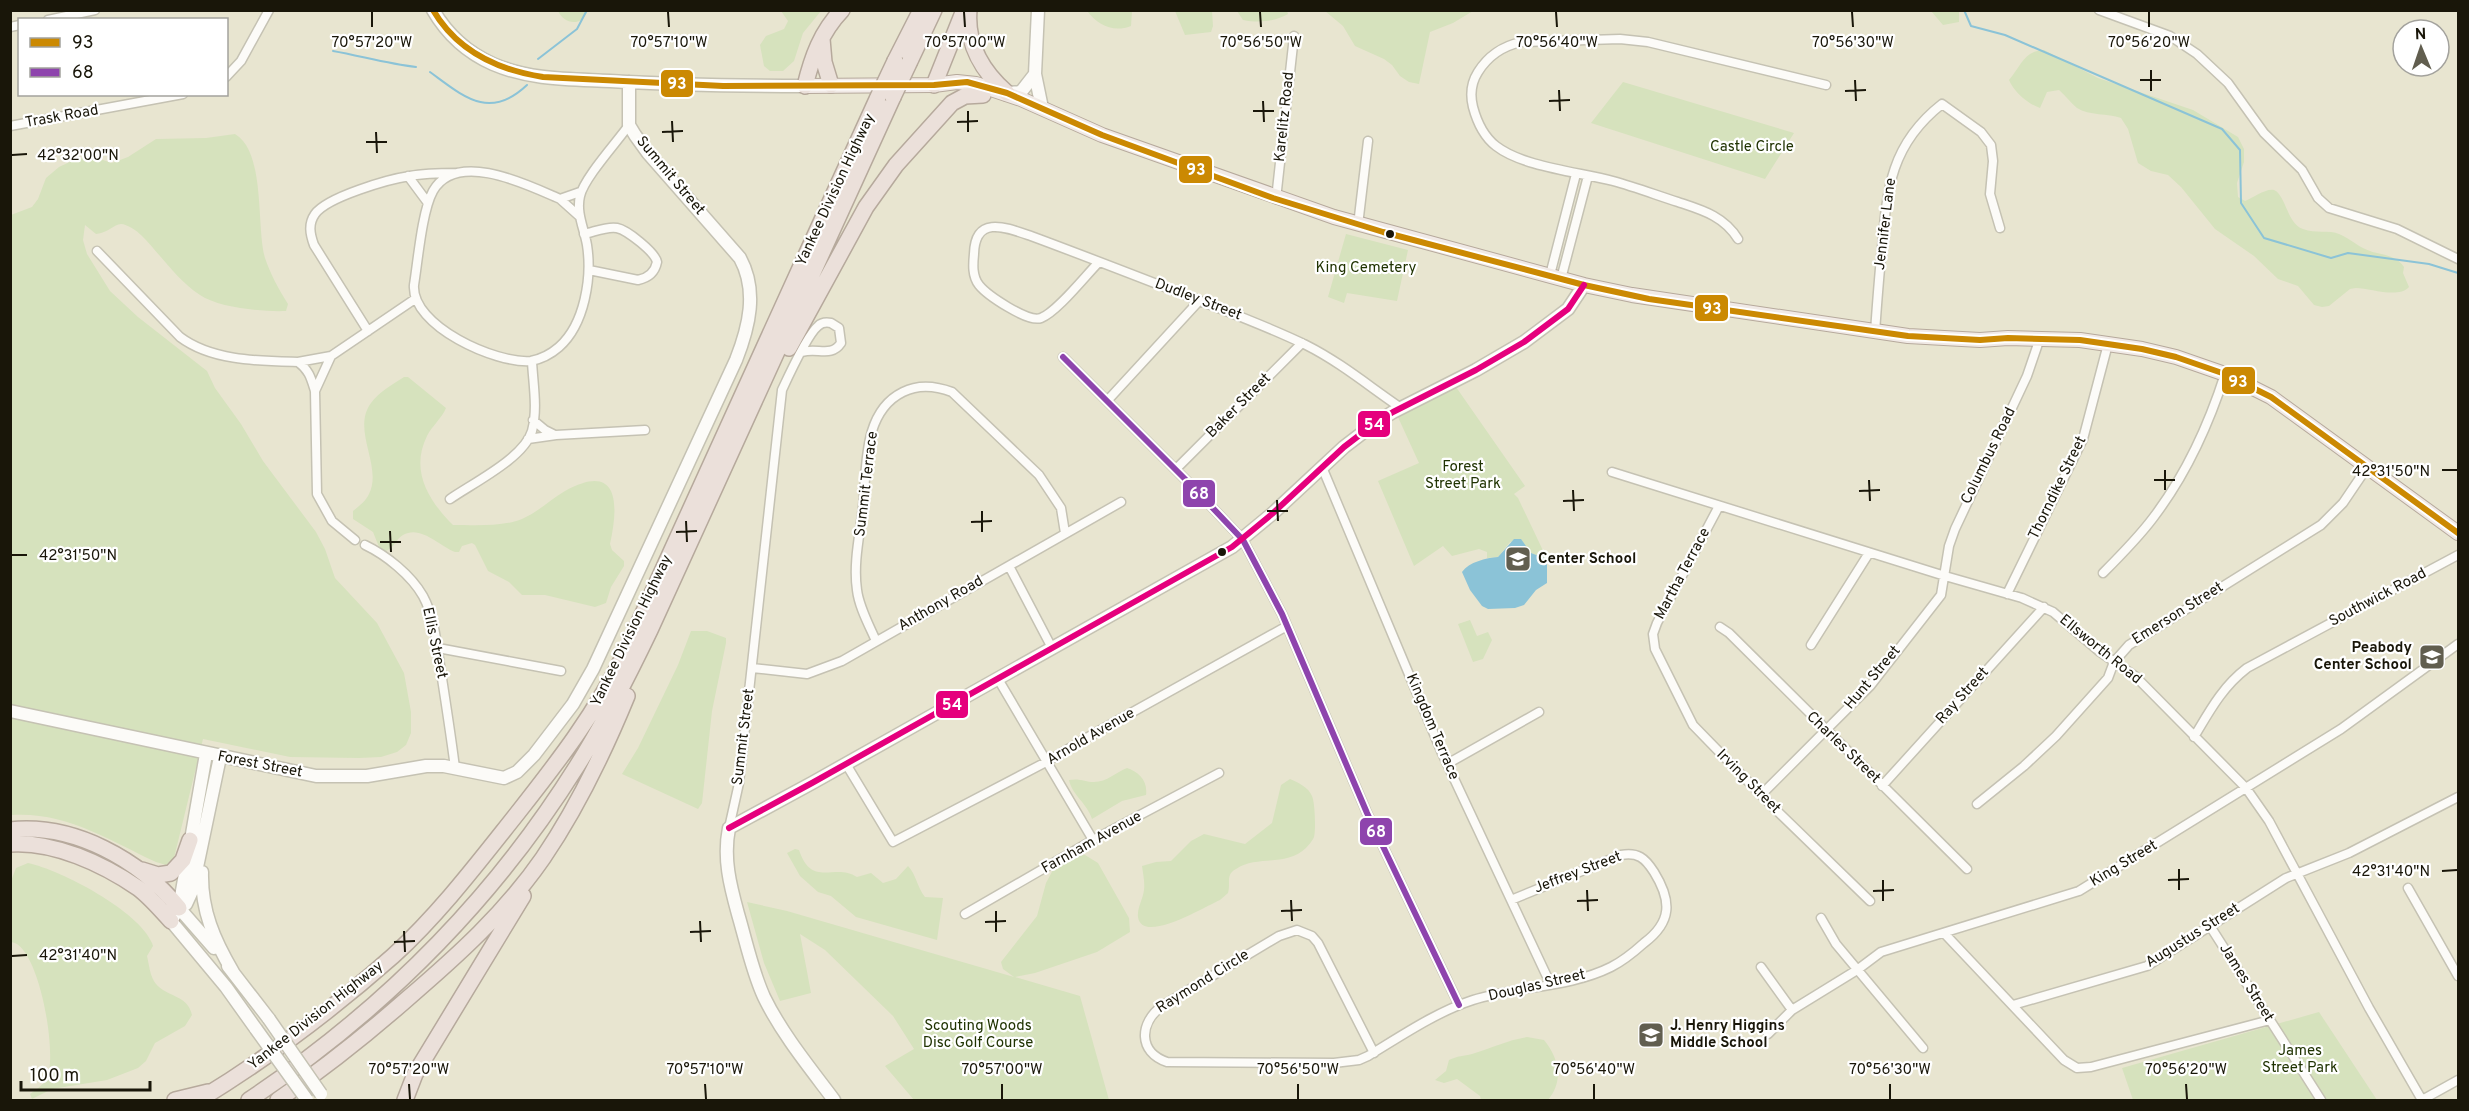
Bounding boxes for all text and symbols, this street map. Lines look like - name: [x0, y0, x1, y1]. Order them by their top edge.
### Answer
- legend: [18, 18, 228, 96]
- north arrow: [2391, 18, 2451, 78]
- text: N: [2414, 25, 2427, 45]
- text: 93: [72, 32, 94, 55]
- text: 70°57'20"W: [332, 34, 412, 53]
- text: 70°57'10"W: [630, 34, 708, 53]
- text: 70°57'00"W: [924, 34, 1006, 53]
- text: 70°56'50"W: [1220, 34, 1302, 53]
- text: 70°56'40"W: [1516, 34, 1598, 53]
- text: 70°56'30"W: [1812, 34, 1894, 53]
- text: 70°56'20"W: [2108, 34, 2190, 53]
- text: 68: [72, 62, 94, 85]
- line badge: 93: [660, 69, 694, 98]
- street label: Karelitz Road: [1271, 71, 1299, 163]
- text: 93: [667, 75, 687, 95]
- street label: Trask Road: [24, 101, 100, 133]
- street label: Yankee Division Highway: [792, 110, 880, 270]
- street label: Summit Street: [631, 133, 709, 219]
- park label: Castle Circle: [1710, 138, 1794, 157]
- text: 42°32'00"N: [37, 147, 119, 166]
- line badge: 93: [1178, 155, 1213, 184]
- text: 93: [1186, 161, 1206, 181]
- street label: Jennifer Lane: [1871, 177, 1901, 271]
- unlabelled marker: [1384, 228, 1396, 240]
- park label: King Cemetery: [1316, 259, 1416, 278]
- street label: Dudley Street: [1152, 275, 1244, 325]
- line badge: 93: [1694, 294, 1729, 322]
- text: 93: [1702, 300, 1722, 320]
- line badge: 93: [2221, 366, 2256, 395]
- street label: Baker Street: [1202, 369, 1276, 443]
- text: 93: [2228, 373, 2248, 393]
- street label: Columbus Road: [1957, 404, 2021, 508]
- line badge: 54: [1357, 410, 1391, 438]
- text: 54: [1364, 416, 1384, 436]
- street label: Summit Terrace: [851, 430, 883, 538]
- street label: Thorndike Street: [2025, 433, 2091, 543]
- park label: Forest Street Park: [1425, 458, 1501, 494]
- text: 42°31'50"N: [2352, 463, 2430, 482]
- line badge: 68: [1182, 479, 1216, 508]
- text: 68: [1189, 485, 1209, 505]
- street label: Martha Terrace: [1651, 525, 1715, 623]
- school or university icon: Center School: [1503, 544, 1533, 574]
- unlabelled marker: [1216, 546, 1228, 558]
- text: 42°31'50"N: [39, 547, 117, 566]
- place label: Center School: [1538, 550, 1636, 569]
- street label: Yankee Division Highway: [587, 552, 677, 710]
- street label: Southwick Road: [2326, 564, 2430, 632]
- street label: Anthony Road: [895, 572, 987, 636]
- street label: Emerson Street: [2129, 578, 2227, 650]
- street label: Ellis Street: [417, 606, 451, 680]
- street label: Ellsworth Road: [2055, 611, 2145, 689]
- place label: Peabody Center School: [2314, 639, 2412, 675]
- street label: Hunt Street: [1841, 642, 1905, 714]
- school or university icon: Peabody Center School: [2417, 642, 2447, 672]
- street label: Ray Street: [1932, 663, 1994, 729]
- street label: Kingdom Terrace: [1401, 671, 1463, 783]
- street label: Summit Street: [729, 687, 759, 787]
- line badge: 54: [935, 690, 969, 719]
- text: 54: [942, 696, 962, 716]
- street label: Arnold Avenue: [1044, 704, 1138, 770]
- street label: Charles Street: [1802, 708, 1884, 788]
- street label: Irving Street: [1712, 746, 1784, 818]
- street label: Forest Street: [216, 747, 304, 783]
- street label: Farnham Avenue: [1038, 808, 1146, 878]
- line badge: 68: [1359, 817, 1393, 846]
- text: 68: [1366, 823, 1386, 843]
- street label: King Street: [2087, 836, 2161, 892]
- street label: Jeffrey Street: [1531, 848, 1625, 898]
- text: 42°31'40"N: [2352, 863, 2430, 882]
- street label: Augustus Street: [2142, 899, 2244, 973]
- street label: James Street: [2214, 940, 2278, 1026]
- street label: Raymond Circle: [1153, 946, 1253, 1018]
- text: 42°31'40"N: [39, 947, 117, 966]
- street label: Yankee Division Highway: [245, 957, 388, 1075]
- street label: Douglas Street: [1487, 966, 1587, 1006]
- park label: Scouting Woods Disc Golf Course: [923, 1017, 1033, 1053]
- place label: J. Henry Higgins Middle School: [1670, 1017, 1785, 1053]
- school or university icon: J. Henry Higgins Middle School: [1636, 1020, 1666, 1050]
- park label: James Street Park: [2262, 1042, 2338, 1078]
- scale bar: [21, 1054, 150, 1092]
- text: 70°57'20"W: [369, 1061, 449, 1080]
- text: 70°57'10"W: [666, 1061, 744, 1080]
- text: 70°57'00"W: [961, 1061, 1043, 1080]
- text: 70°56'50"W: [1257, 1061, 1339, 1080]
- text: 70°56'40"W: [1553, 1061, 1635, 1080]
- text: 70°56'30"W: [1849, 1061, 1931, 1080]
- text: 70°56'20"W: [2145, 1061, 2227, 1080]
- text: 100 m: [30, 1065, 79, 1088]

